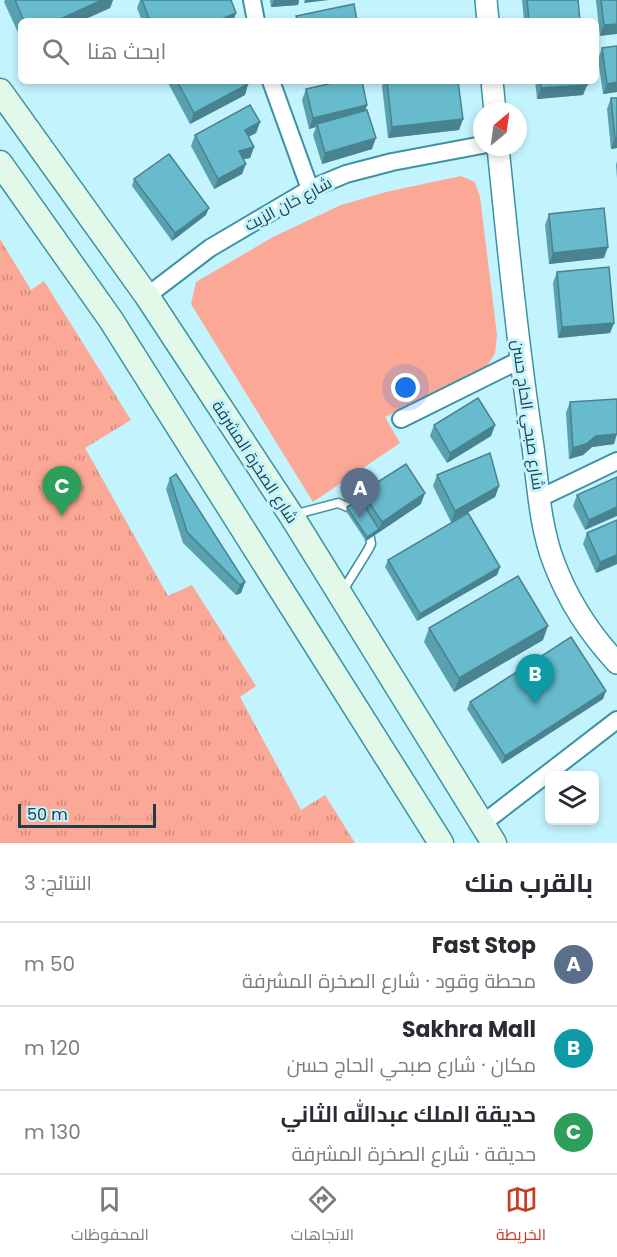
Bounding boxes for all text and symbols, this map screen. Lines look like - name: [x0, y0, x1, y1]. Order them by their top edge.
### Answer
- search box: [18, 18, 599, 84]
- icon: search: [39, 35, 72, 68]
- text: ابحث هنا: [87, 36, 166, 67]
- north arrow: [473, 102, 527, 156]
- street label: شارع خان الزيت: [240, 171, 336, 237]
- street label: شارع صبحي الحاج حسن: [504, 338, 550, 492]
- your location: [391, 373, 420, 402]
- street label: شارع الصخرة المشرفة: [207, 396, 303, 528]
- pin: C: [42, 466, 82, 516]
- pin: A: [340, 468, 380, 518]
- pin: B: [516, 654, 554, 704]
- map controls: [545, 771, 599, 825]
- button: layers: [545, 771, 599, 825]
- scale bar: [18, 801, 156, 828]
- text: 50 m: [27, 803, 68, 826]
- text: بالقرب منك: [465, 865, 593, 901]
- text: النتائج: 3: [24, 869, 92, 897]
- text: Fast Stop: [432, 930, 536, 961]
- text: 50 m: [24, 950, 75, 978]
- text: A: [566, 950, 581, 978]
- text: محطة وقود · شارع الصخرة المشرفة: [242, 967, 536, 995]
- text: Sakhra Mall: [402, 1014, 536, 1045]
- text: 120 m: [24, 1034, 80, 1062]
- text: B: [567, 1034, 580, 1062]
- text: مكان · شارع صبحي الحاج حسن: [287, 1051, 536, 1079]
- text: حديقة الملك عبدالله الثاني: [281, 1099, 536, 1130]
- text: 130 m: [24, 1118, 81, 1146]
- text: C: [566, 1118, 581, 1146]
- text: حديقة · شارع الصخرة المشرفة: [292, 1140, 536, 1168]
- tab: المحفوظات: [71, 1183, 149, 1249]
- tab: الاتجاهات: [291, 1183, 354, 1249]
- tab: الخريطة: [496, 1183, 546, 1249]

